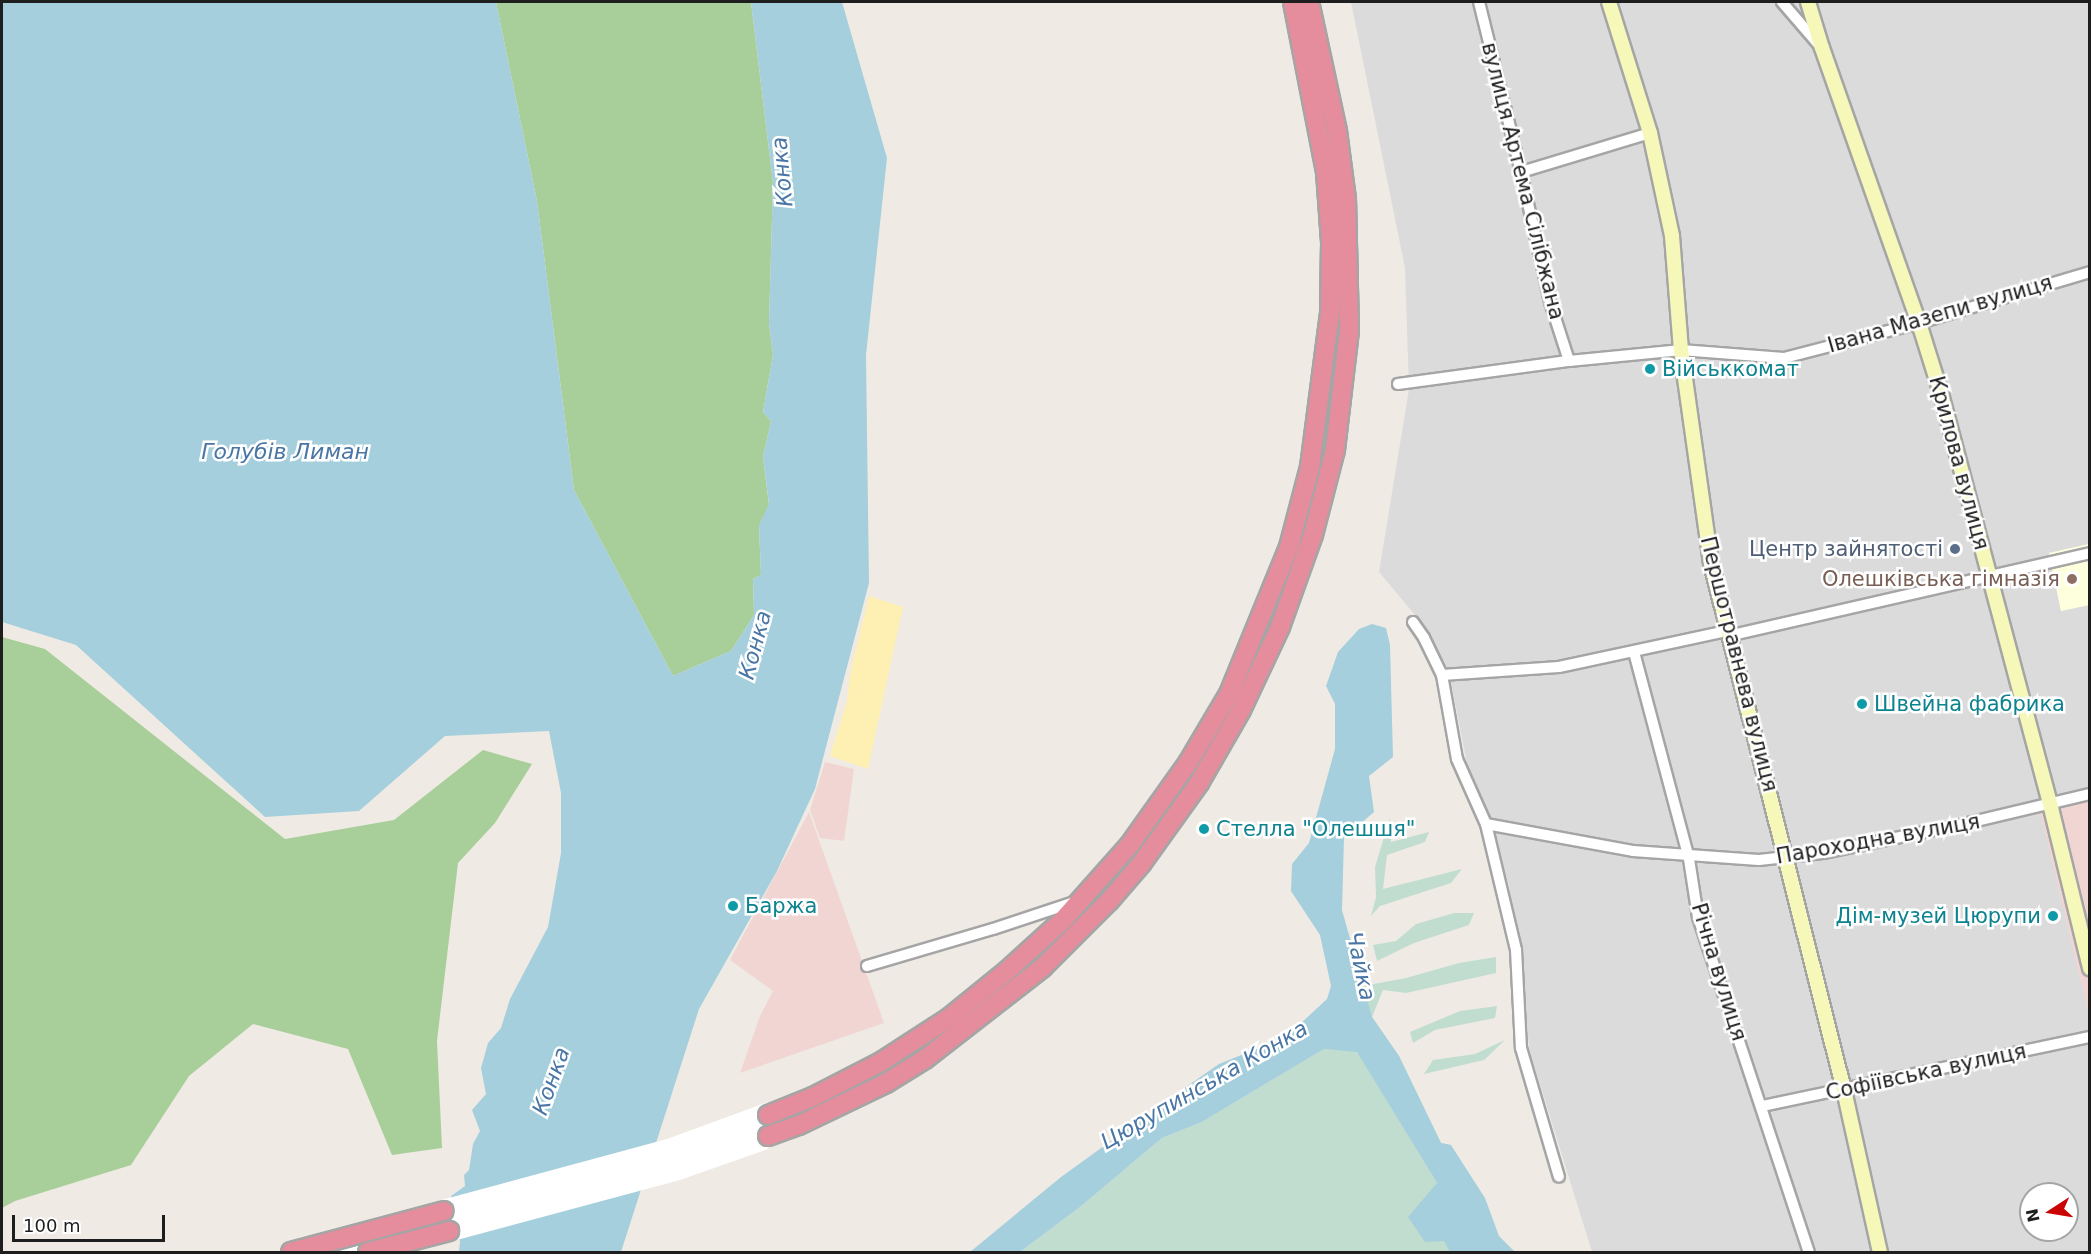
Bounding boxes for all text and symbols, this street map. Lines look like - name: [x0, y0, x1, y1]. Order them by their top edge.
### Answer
- street label: вулиця Артема Сілібжана: [1476, 40, 1570, 322]
- water label: Конка: [766, 136, 798, 208]
- street label: Івана Мазепи вулиця: [1825, 270, 2055, 358]
- place label: Військкомат: [1662, 356, 1799, 382]
- marker: Військкомат: [1643, 362, 1657, 376]
- street label: Крилова вулиця: [1924, 373, 1994, 553]
- water label: Голубів Лиман: [201, 439, 369, 465]
- street label: Першотравнева вулиця: [1695, 534, 1783, 794]
- place label: Центр зайнятості: [1749, 536, 1943, 562]
- marker: Центр зайнятості: [1948, 542, 1962, 556]
- place label: Олешківська гімназія: [1822, 566, 2060, 592]
- marker: Олешківська гімназія: [2065, 572, 2079, 586]
- water label: Конка: [733, 608, 777, 682]
- place label: Швейна фабрика: [1874, 691, 2065, 717]
- marker: Швейна фабрика: [1855, 697, 1869, 711]
- street label: Пароходна вулиця: [1774, 809, 1982, 869]
- place label: Стелла "Олешшя": [1216, 816, 1415, 842]
- marker: Стелла "Олешшя": [1197, 822, 1211, 836]
- place label: Баржа: [745, 893, 817, 919]
- marker: Баржа: [726, 899, 740, 913]
- street label: Річна вулиця: [1686, 900, 1752, 1044]
- place label: Дім-музей Цюрупи: [1836, 903, 2041, 929]
- marker: Дім-музей Цюрупи: [2046, 909, 2060, 923]
- water label: Чайка: [1341, 929, 1381, 1003]
- water label: Цюрупинська Конка: [1096, 1015, 1312, 1155]
- street label: Софіївська вулиця: [1823, 1038, 2029, 1106]
- water label: Конка: [527, 1043, 575, 1119]
- north arrow: [2019, 1182, 2079, 1242]
- scale bar: [15, 1203, 168, 1241]
- text: N: [2022, 1207, 2044, 1224]
- text: 100 m: [23, 1215, 81, 1236]

